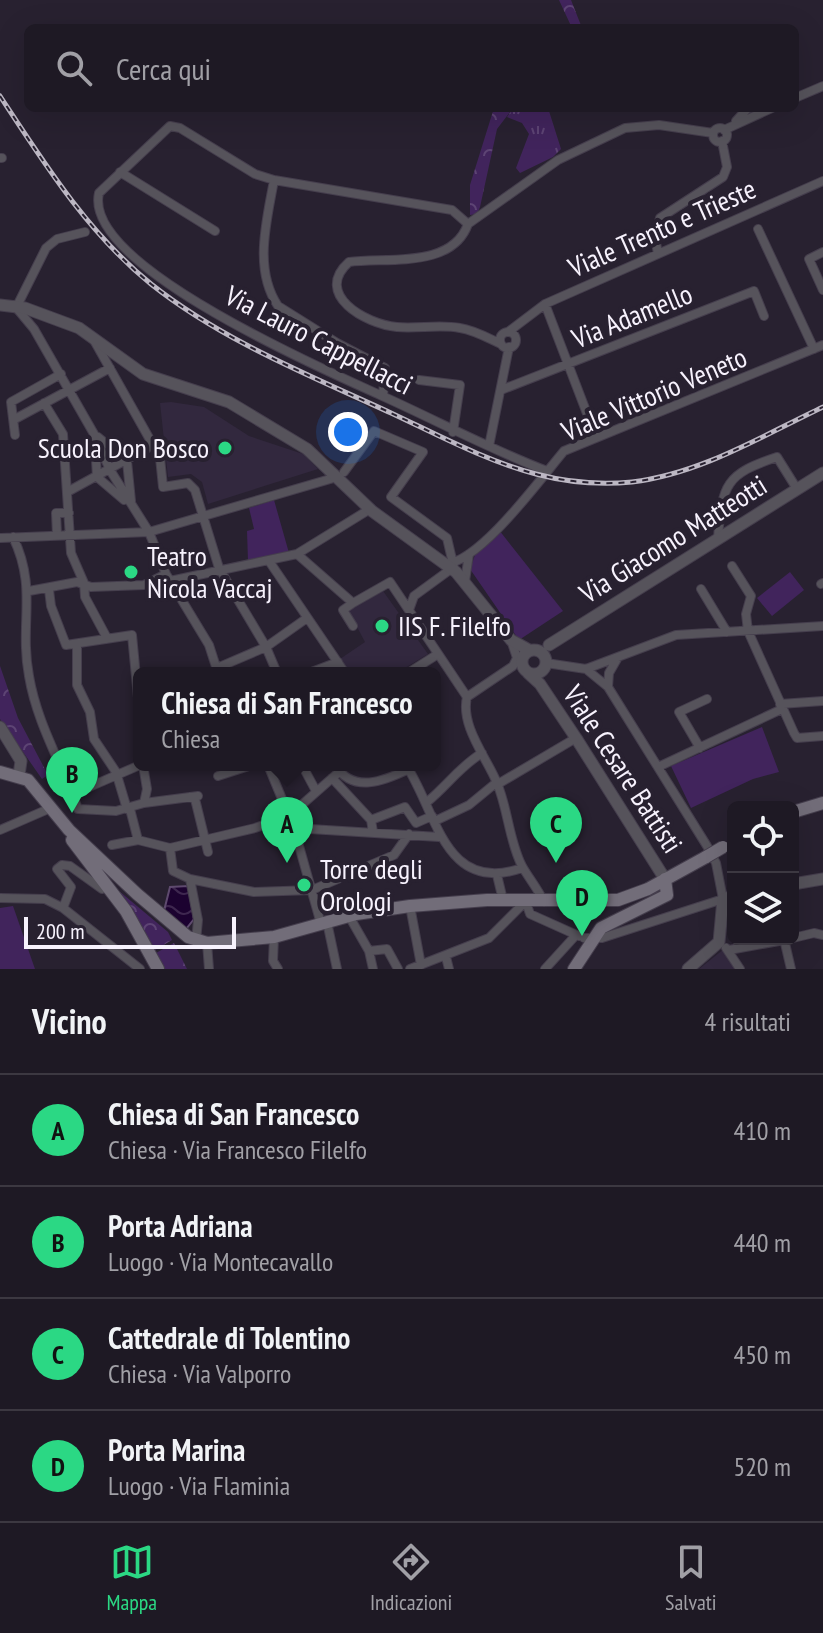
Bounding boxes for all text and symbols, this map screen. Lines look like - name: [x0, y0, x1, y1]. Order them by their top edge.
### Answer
- search box: [24, 24, 799, 112]
- icon: search: [52, 46, 96, 90]
- text: Cerca qui: [116, 49, 211, 88]
- street label: Viale Trento e Trieste: [561, 170, 761, 286]
- street label: Via Adamello: [565, 275, 698, 357]
- street label: Via Lauro Cappellacci: [218, 276, 419, 403]
- street label: Viale Vittorio Veneto: [555, 338, 752, 450]
- your location: [328, 412, 368, 452]
- place label: Scuola Don Bosco: [38, 429, 209, 466]
- marker: Scuola Don Bosco: [216, 439, 234, 457]
- street label: Via Giacomo Matteotti: [571, 466, 773, 612]
- place label: Teatro Nicola Vaccaj: [147, 537, 272, 606]
- marker: Teatro Nicola Vaccaj: [122, 563, 140, 581]
- place label: IIS F. Filelfo: [398, 607, 511, 644]
- marker: IIS F. Filelfo: [373, 617, 391, 635]
- popup: [133, 667, 441, 771]
- street label: Viale Cesare Battisti: [556, 679, 690, 859]
- text: Chiesa di San Francesco: [161, 683, 413, 722]
- text: Chiesa: [161, 722, 220, 755]
- pin: B: [46, 747, 98, 813]
- pin: A: [261, 797, 313, 863]
- pin: C: [530, 797, 582, 863]
- map controls: [727, 801, 799, 945]
- button: locate: [727, 801, 799, 873]
- place label: Torre degli Orologi: [320, 850, 423, 919]
- pin: D: [556, 870, 608, 936]
- button: layers: [727, 873, 799, 945]
- marker: Torre degli Orologi: [295, 876, 313, 894]
- scale bar: [24, 913, 236, 949]
- text: 200 m: [36, 917, 85, 945]
- text: Vicino: [32, 999, 107, 1043]
- text: 4 risultati: [705, 1005, 791, 1038]
- text: Chiesa di San Francesco: [108, 1094, 359, 1133]
- text: A: [51, 1114, 65, 1147]
- text: 410 m: [733, 1114, 791, 1147]
- text: Chiesa · Via Francesco Filelfo: [108, 1133, 367, 1166]
- text: Porta Adriana: [108, 1206, 253, 1245]
- text: B: [52, 1226, 64, 1259]
- text: 440 m: [733, 1226, 791, 1259]
- text: Luogo · Via Montecavallo: [108, 1245, 333, 1278]
- text: Cattedrale di Tolentino: [108, 1318, 350, 1357]
- text: C: [52, 1338, 64, 1371]
- text: 450 m: [733, 1338, 791, 1371]
- text: Chiesa · Via Valporro: [108, 1357, 291, 1390]
- text: Porta Marina: [108, 1430, 245, 1469]
- text: D: [51, 1450, 65, 1483]
- text: 520 m: [733, 1450, 791, 1483]
- text: Luogo · Via Flaminia: [108, 1469, 290, 1502]
- tab: Mappa: [106, 1540, 157, 1616]
- tab: Indicazioni: [370, 1540, 452, 1616]
- tab: Salvati: [665, 1540, 717, 1616]

